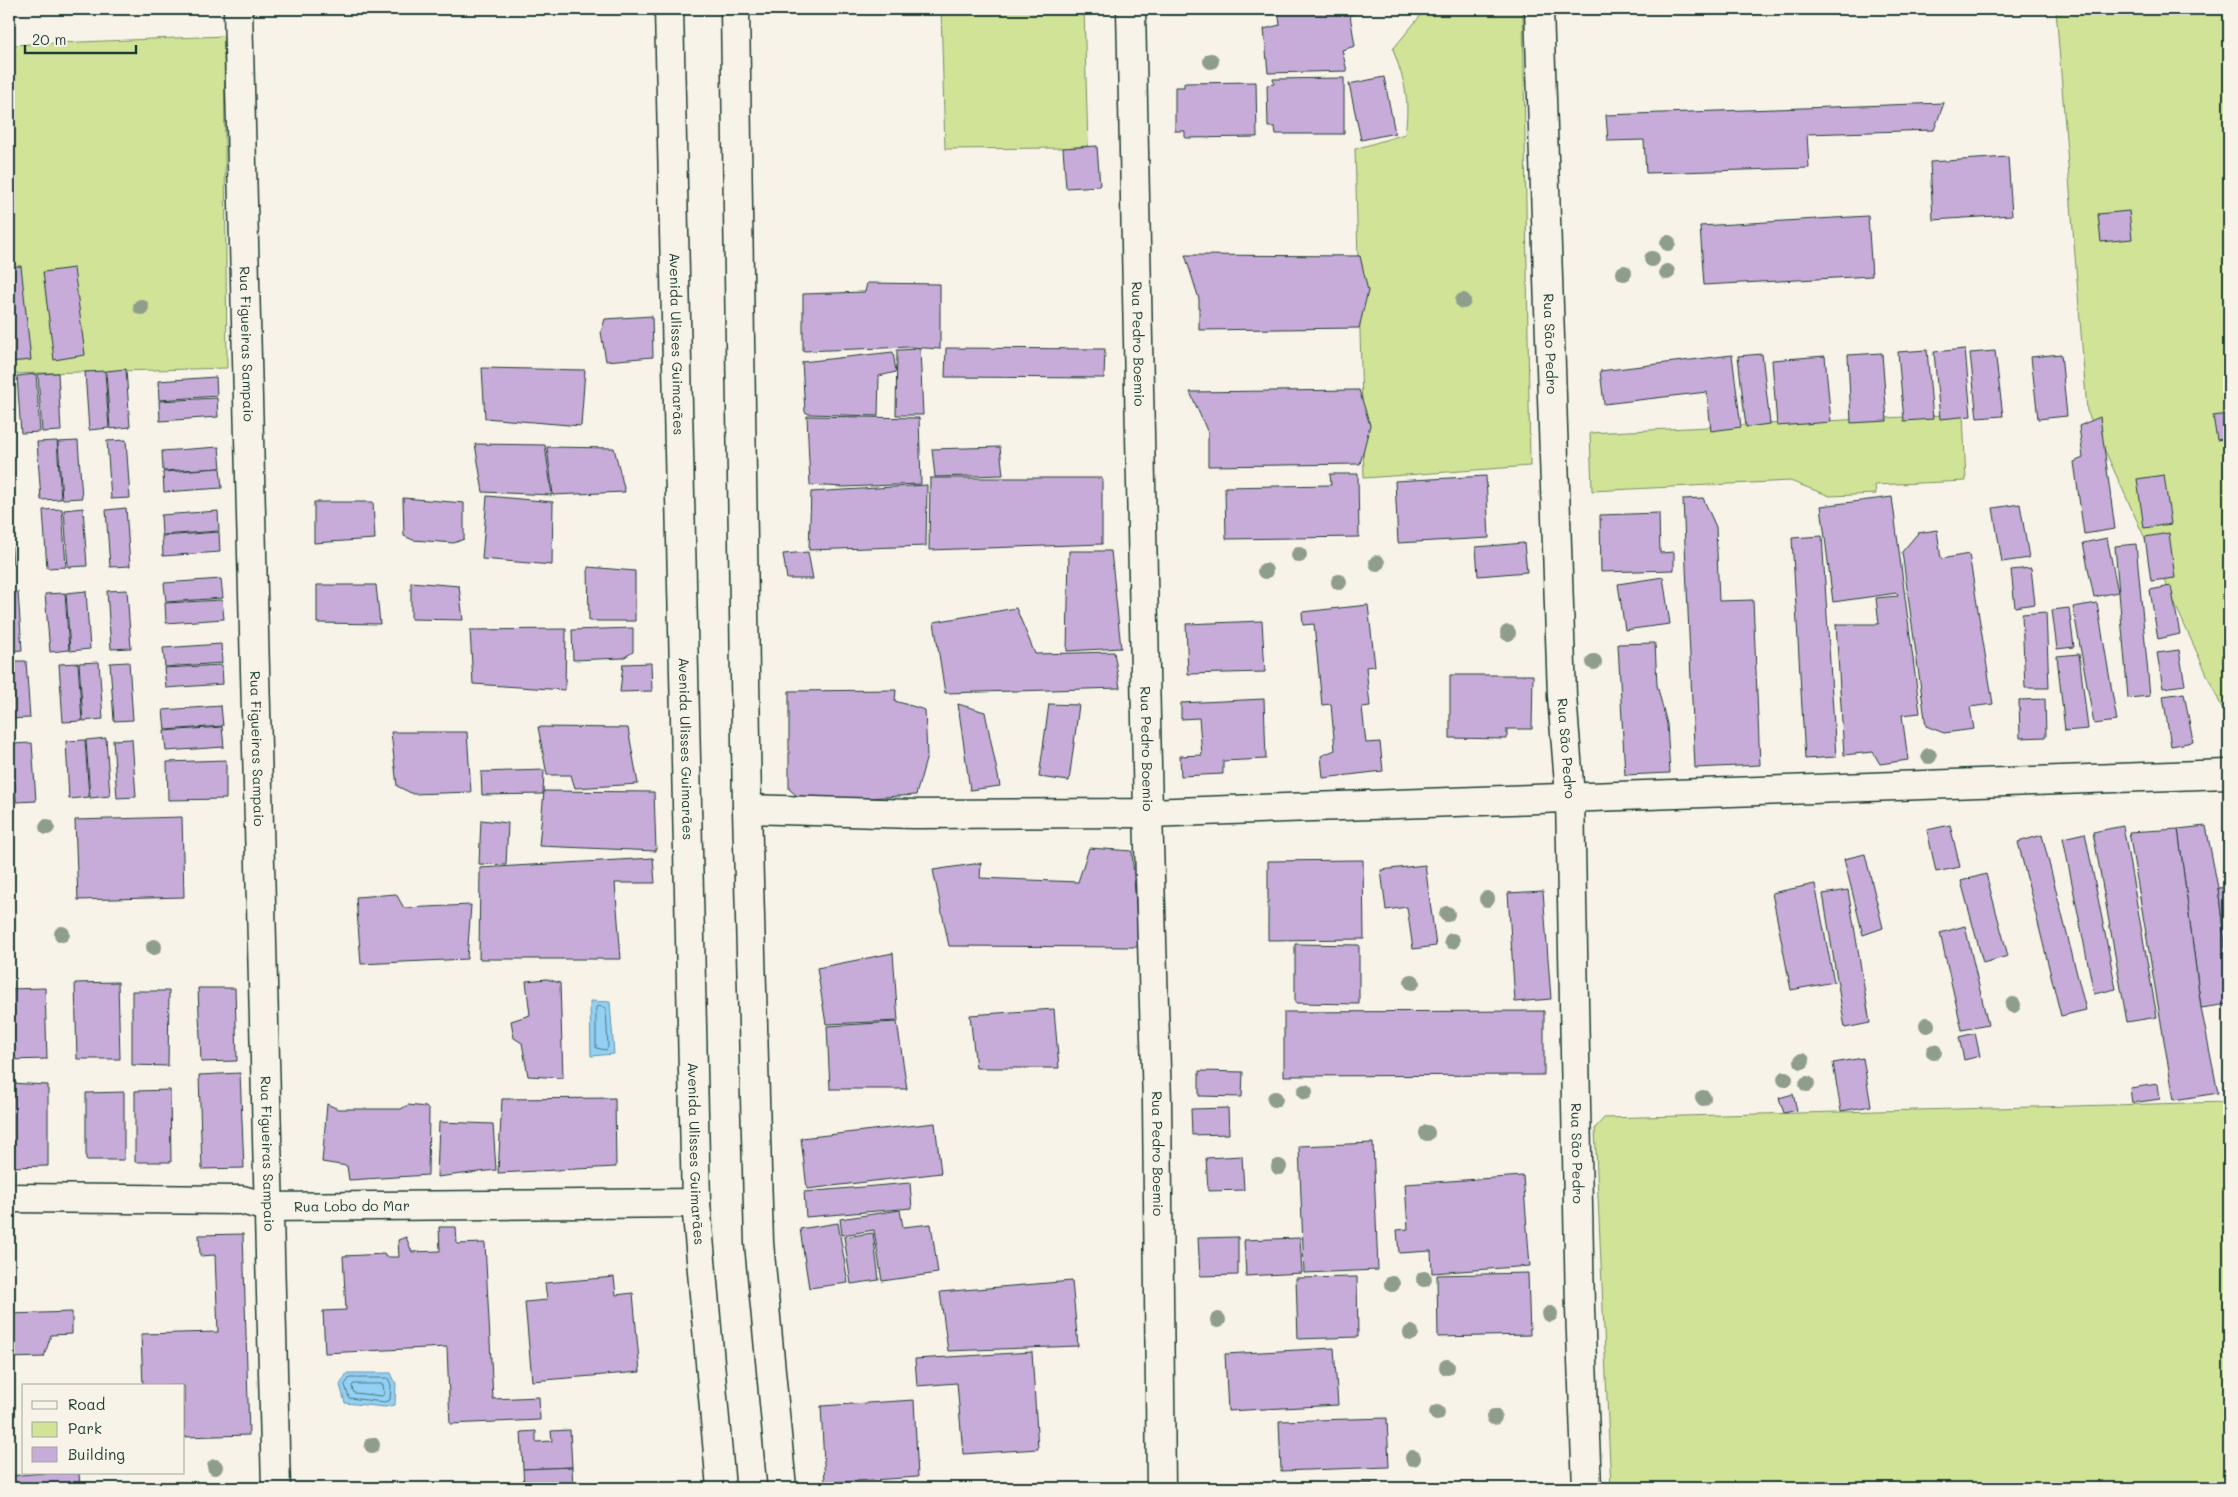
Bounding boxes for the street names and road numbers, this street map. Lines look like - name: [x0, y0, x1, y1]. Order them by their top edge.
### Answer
- street label: Avenida Ulisses Guimarães: [666, 252, 689, 435]
- street label: Rua Figueiras Sampaio: [236, 266, 259, 422]
- street label: Rua Pedro Boemio: [1128, 281, 1149, 407]
- street label: Rua São Pedro: [1540, 293, 1562, 394]
- street label: Avenida Ulisses Guimarães: [675, 657, 698, 840]
- street label: Rua Figueiras Sampaio: [246, 671, 269, 827]
- street label: Rua Pedro Boemio: [1136, 686, 1158, 812]
- street label: Rua São Pedro: [1553, 697, 1580, 799]
- street label: Avenida Ulisses Guimarães: [684, 1062, 710, 1246]
- street label: Rua Figueiras Sampaio: [256, 1076, 279, 1232]
- street label: Rua Pedro Boemio: [1148, 1091, 1168, 1216]
- street label: Rua São Pedro: [1567, 1103, 1588, 1204]
- street label: Rua Lobo do Mar: [294, 1196, 410, 1216]

